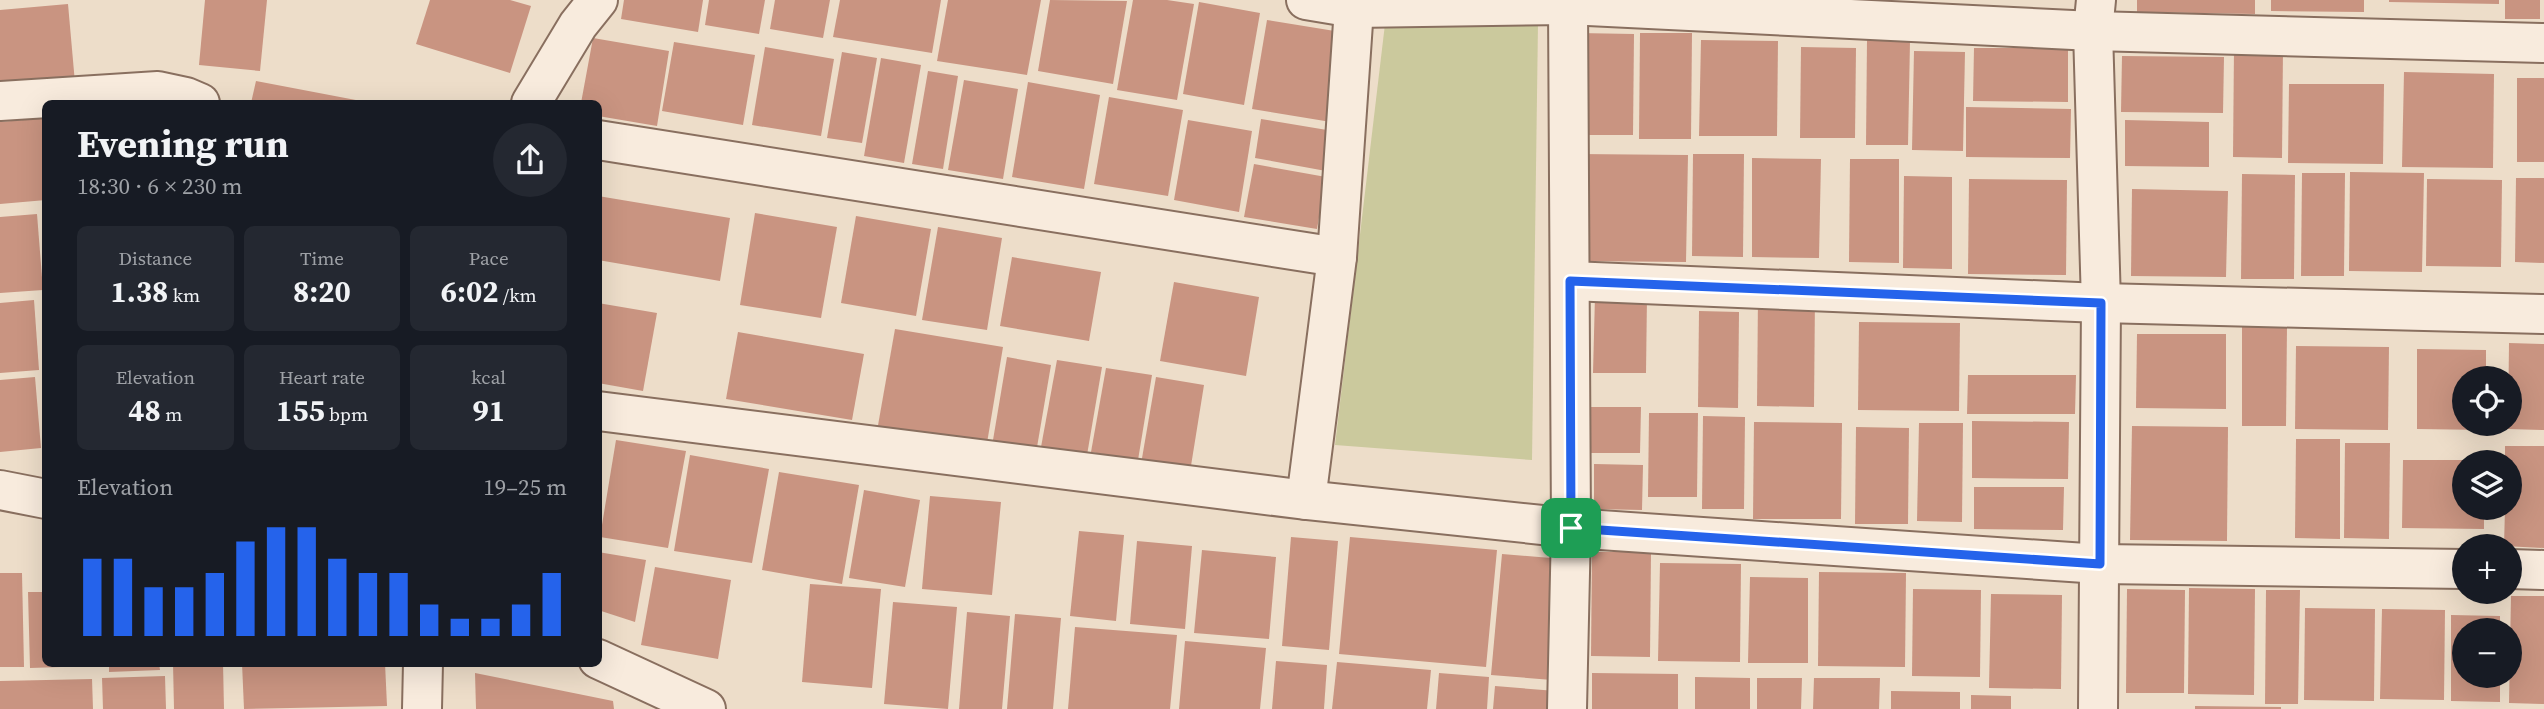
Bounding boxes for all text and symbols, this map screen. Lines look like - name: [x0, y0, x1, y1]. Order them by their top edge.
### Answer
- text: Evening run: [77, 118, 289, 170]
- button: share: [493, 123, 567, 197]
- text: 18:30 · 6 × 230 m: [77, 170, 243, 202]
- text: Distance: [119, 245, 192, 271]
- text: Time: [300, 245, 344, 271]
- text: Pace: [469, 245, 509, 271]
- text: 1.38: [110, 271, 168, 312]
- text: 8:20: [293, 271, 351, 312]
- text: 6:02: [441, 271, 498, 312]
- text: km: [168, 282, 200, 308]
- text: /km: [498, 282, 537, 308]
- text: Elevation: [116, 364, 195, 390]
- text: Heart rate: [279, 364, 365, 390]
- text: kcal: [471, 364, 506, 390]
- map controls: [2452, 366, 2522, 688]
- button: locate: [2452, 366, 2522, 436]
- text: 48: [128, 390, 161, 431]
- text: 155: [276, 390, 325, 431]
- text: 91: [472, 390, 505, 431]
- text: m: [161, 401, 182, 427]
- text: bpm: [325, 401, 368, 427]
- button: layers: [2452, 450, 2522, 520]
- text: Elevation: [77, 471, 173, 503]
- text: 19–25 m: [483, 471, 567, 503]
- pin: [1541, 498, 1601, 558]
- icon: arrive: [1552, 509, 1590, 547]
- button: +: [2452, 534, 2522, 604]
- button: −: [2452, 618, 2522, 688]

